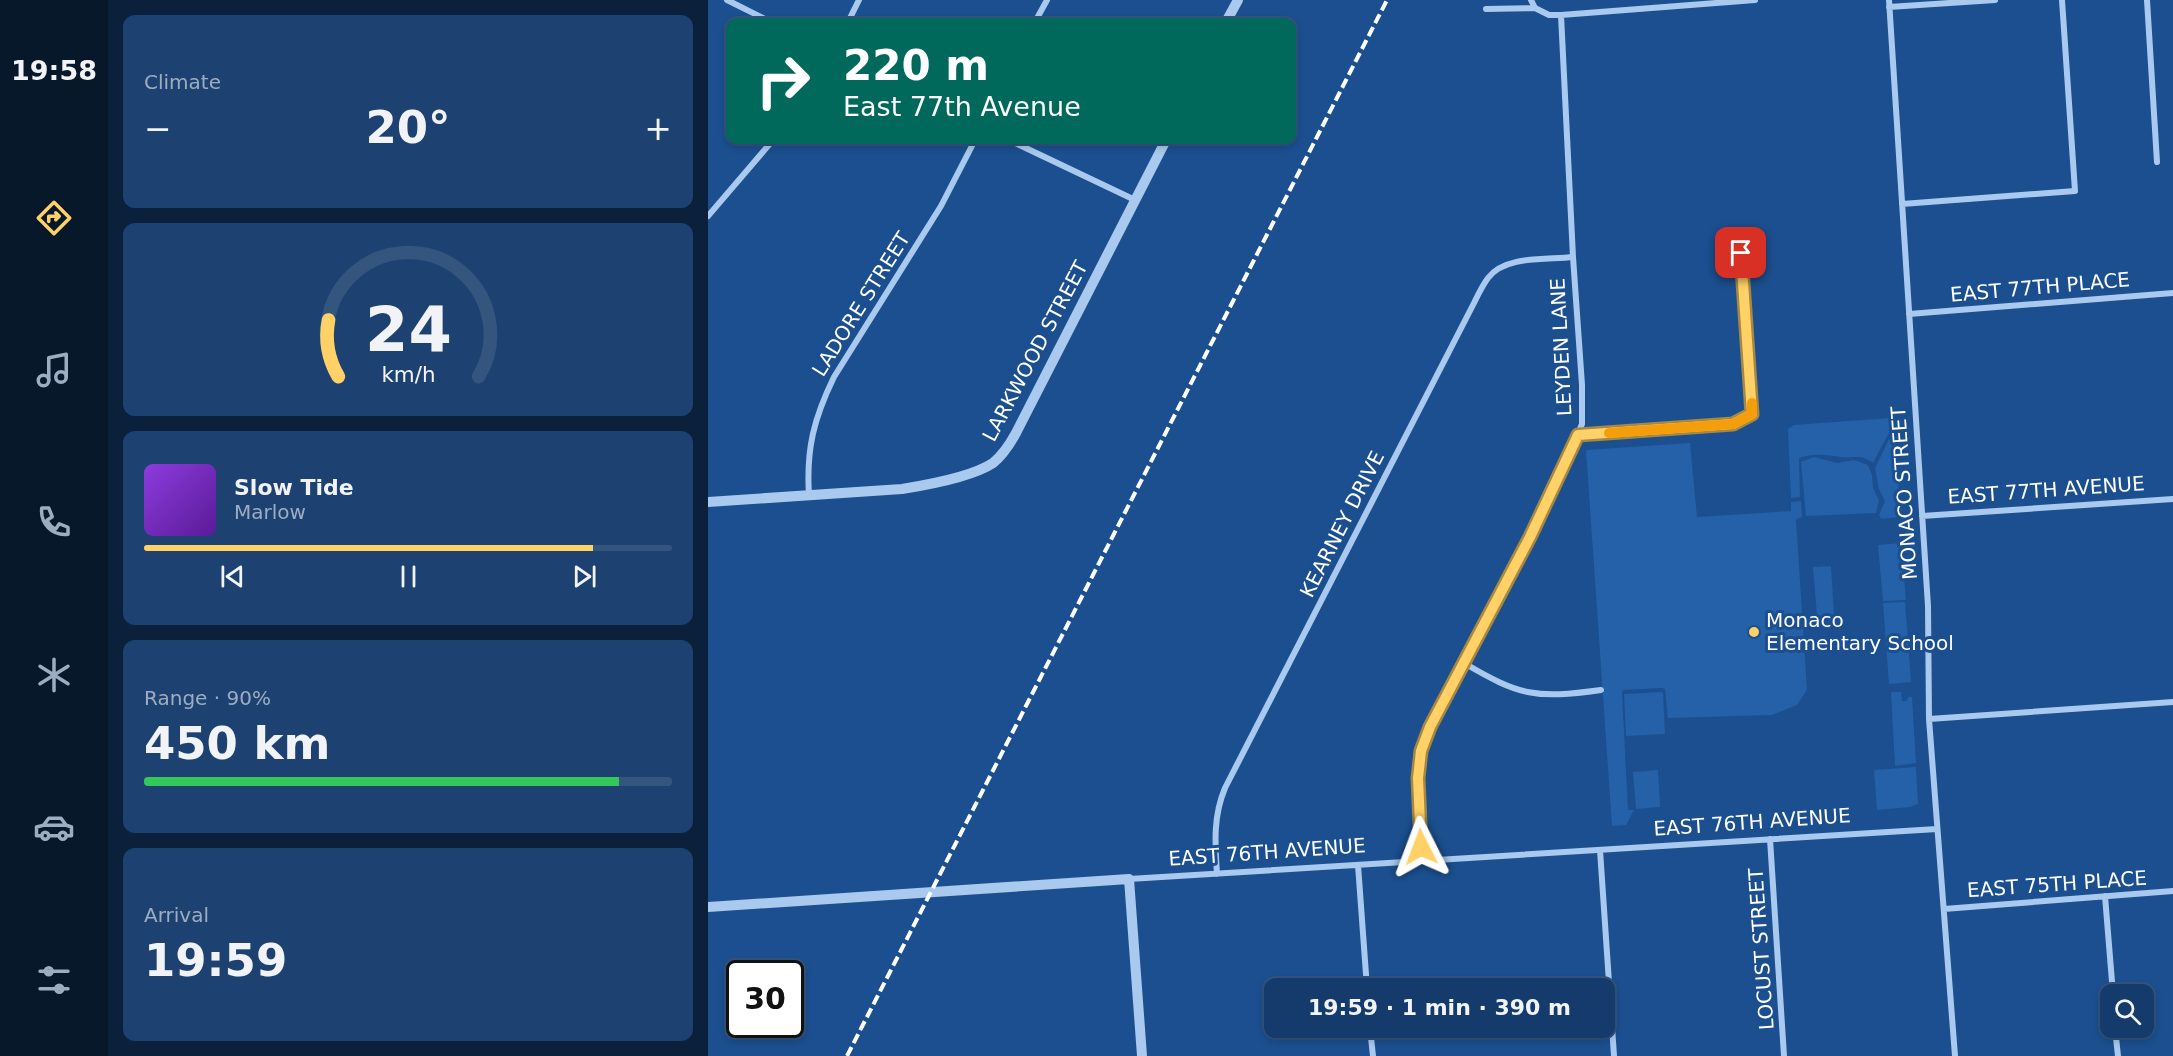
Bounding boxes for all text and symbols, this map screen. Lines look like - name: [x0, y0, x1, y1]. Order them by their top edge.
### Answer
- text: 220 m: [843, 41, 989, 90]
- icon: right: [744, 42, 822, 120]
- text: 19:58: [11, 55, 97, 86]
- text: Climate: [144, 70, 221, 94]
- text: East 77th Avenue: [843, 91, 1081, 122]
- text: 20°: [365, 101, 451, 154]
- text: −: [144, 109, 172, 148]
- text: +: [644, 109, 672, 148]
- icon: directions: [33, 197, 75, 239]
- street label: LADORE STREET: [807, 227, 915, 381]
- pin: [1715, 227, 1766, 278]
- icon: arrive: [1724, 236, 1757, 269]
- street label: LARKWOOD STREET: [977, 256, 1093, 445]
- street label: EAST 77TH PLACE: [1949, 267, 2131, 307]
- street label: LEYDEN LANE: [1545, 277, 1577, 417]
- text: 24: [365, 293, 451, 366]
- icon: music: [33, 349, 75, 391]
- text: km/h: [381, 362, 435, 387]
- street label: MONACO STREET: [1886, 405, 1922, 580]
- street label: KEARNEY DRIVE: [1295, 447, 1389, 601]
- street label: EAST 77TH AVENUE: [1947, 471, 2145, 509]
- text: Slow Tide: [234, 475, 354, 500]
- text: Marlow: [234, 500, 306, 524]
- icon: phone: [33, 501, 75, 543]
- icon: previous: [216, 560, 249, 593]
- icon: pause: [392, 560, 425, 593]
- icon: next: [568, 560, 601, 593]
- place label: Monaco Elementary School: [1766, 608, 1954, 655]
- marker: Monaco Elementary School: [1747, 625, 1761, 639]
- icon: climate: [33, 654, 75, 696]
- text: Range · 90%: [144, 686, 271, 710]
- text: 450 km: [144, 717, 330, 770]
- street label: EAST 76TH AVENUE: [1653, 803, 1851, 841]
- icon: car: [33, 806, 75, 848]
- position arrow: [1389, 815, 1453, 879]
- street label: EAST 76TH AVENUE: [1168, 833, 1366, 871]
- street label: LOCUST STREET: [1743, 866, 1779, 1031]
- street label: EAST 75TH PLACE: [1966, 866, 2148, 902]
- text: Arrival: [144, 903, 209, 927]
- text: 19:59: [144, 934, 287, 987]
- icon: filters: [33, 959, 75, 1001]
- speed limit sign: 30: [726, 960, 804, 1038]
- map controls: [2100, 984, 2154, 1038]
- button: search: [2100, 984, 2154, 1038]
- text: 19:59 · 1 min · 390 m: [1308, 995, 1571, 1020]

